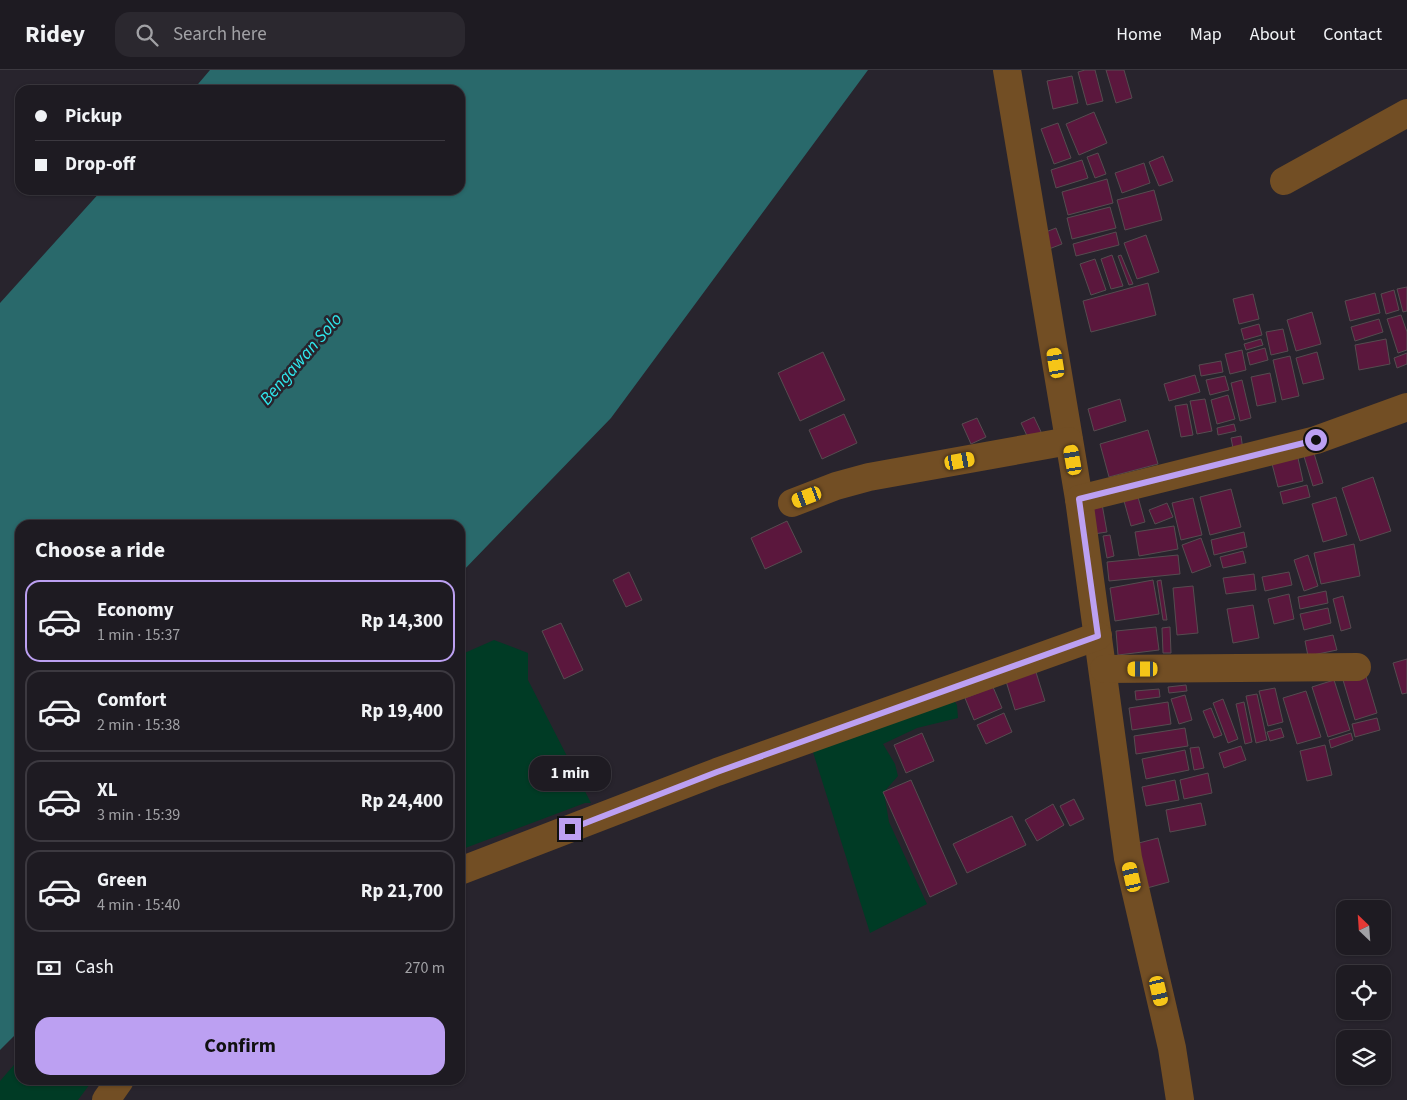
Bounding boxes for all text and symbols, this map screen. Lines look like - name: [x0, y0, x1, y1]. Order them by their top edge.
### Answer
- search box: [115, 12, 465, 57]
- text: Ridey: [25, 17, 85, 52]
- icon: search: [133, 21, 161, 49]
- text: Search here: [173, 21, 267, 48]
- text: Home: [1116, 22, 1162, 47]
- text: Map: [1190, 22, 1222, 47]
- text: About: [1250, 22, 1295, 47]
- text: Contact: [1323, 22, 1382, 47]
- text: Pickup: [65, 103, 122, 130]
- text: Drop-off: [65, 151, 135, 178]
- water label: Bengawan Solo: [254, 307, 348, 411]
- car: [1046, 347, 1065, 379]
- route start: [1305, 429, 1327, 451]
- car: [1063, 444, 1082, 476]
- car: [943, 451, 976, 471]
- car: [790, 485, 823, 509]
- text: Choose a ride: [35, 534, 165, 566]
- text: Economy: [97, 597, 174, 624]
- icon: car: [37, 599, 82, 644]
- text: Rp 14,300: [361, 608, 443, 635]
- text: 1 min · 15:37: [97, 624, 180, 646]
- car: [1128, 662, 1158, 677]
- text: Comfort: [97, 687, 167, 714]
- icon: car: [37, 689, 82, 734]
- text: Rp 19,400: [361, 698, 443, 725]
- text: 2 min · 15:38: [97, 714, 180, 736]
- callout: 1 min: [529, 756, 611, 792]
- text: 1 min: [551, 762, 589, 784]
- text: XL: [97, 777, 118, 804]
- icon: car: [37, 779, 82, 824]
- text: Rp 24,400: [361, 788, 443, 815]
- text: 3 min · 15:39: [97, 804, 180, 826]
- route end: [559, 818, 581, 840]
- car: [1121, 861, 1142, 893]
- text: Green: [97, 867, 147, 894]
- icon: car: [37, 869, 82, 914]
- text: Rp 21,700: [361, 878, 443, 905]
- text: 4 min · 15:40: [97, 894, 180, 916]
- north arrow: [1336, 900, 1391, 955]
- map controls: [1336, 900, 1391, 1085]
- icon: cash: [35, 954, 63, 982]
- text: Cash: [75, 954, 114, 981]
- text: 270 m: [405, 957, 445, 979]
- button: locate: [1336, 965, 1391, 1020]
- car: [1148, 975, 1169, 1007]
- button: Confirm: [35, 1017, 445, 1075]
- button: layers: [1336, 1030, 1391, 1085]

